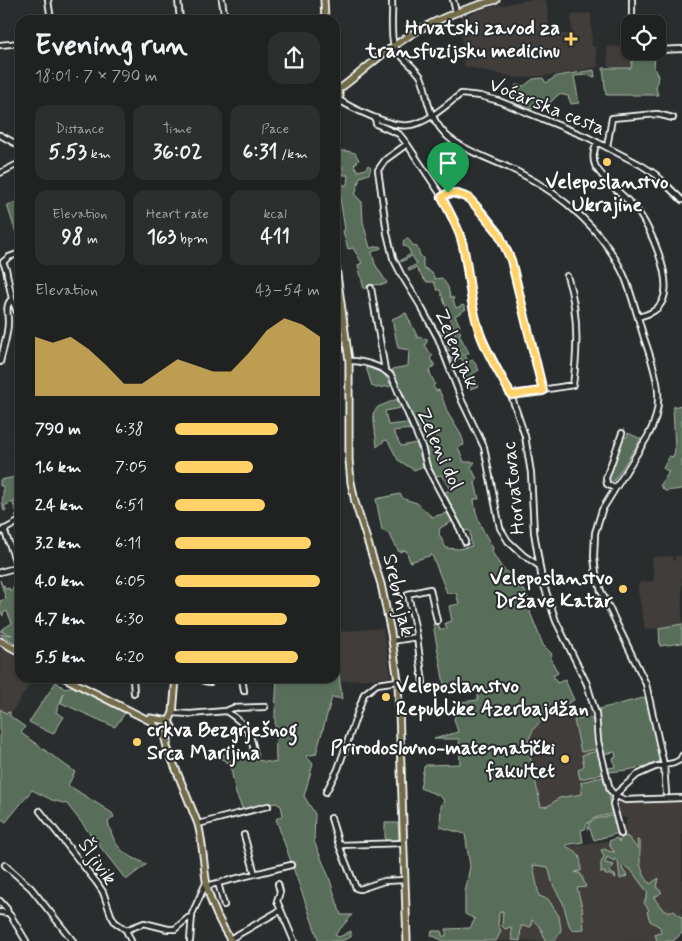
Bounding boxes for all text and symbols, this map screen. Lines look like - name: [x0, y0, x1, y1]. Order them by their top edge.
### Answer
- place label: Hrvatski zavod za transfuzijsku medicinu: [365, 15, 560, 65]
- map controls: [621, 15, 666, 60]
- button: locate: [621, 15, 666, 60]
- text: Evening run: [35, 28, 188, 65]
- button: share: [268, 32, 320, 84]
- marker: Hrvatski zavod za transfuzijsku medicinu: [564, 32, 578, 46]
- text: 18:01 · 7 × 790 m: [35, 66, 157, 87]
- street label: Voćarska cesta: [485, 71, 609, 143]
- text: Distance: [55, 120, 104, 138]
- text: Time: [163, 120, 192, 138]
- text: Pace: [261, 120, 289, 138]
- text: 5.53: [48, 138, 87, 166]
- text: 36:02: [153, 138, 202, 166]
- text: 6:31: [243, 138, 277, 166]
- pin: [427, 142, 469, 193]
- text: km: [87, 145, 111, 163]
- text: /km: [277, 145, 308, 163]
- icon: arrive: [434, 149, 462, 177]
- marker: Veleposlanstvo Ukrajine: [601, 156, 613, 168]
- place label: Veleposlanstvo Ukrajine: [546, 169, 669, 219]
- text: Elevation: [52, 205, 107, 223]
- text: Heart rate: [146, 205, 209, 223]
- text: kcal: [263, 205, 287, 223]
- text: 98: [61, 223, 83, 251]
- text: 163: [147, 223, 176, 251]
- text: 411: [260, 223, 290, 251]
- text: m: [83, 230, 98, 248]
- text: bpm: [176, 230, 208, 248]
- text: Elevation: [35, 280, 98, 301]
- text: 43–54 m: [255, 280, 320, 301]
- street label: Zelenjak: [427, 305, 485, 393]
- street label: Zeleni dol: [409, 404, 469, 494]
- text: 790 m: [35, 419, 81, 440]
- text: 6:38: [115, 419, 143, 440]
- street label: Horvatovac: [496, 440, 532, 536]
- text: 1.6 km: [35, 457, 81, 478]
- text: 7:05: [115, 457, 146, 478]
- text: 2.4 km: [35, 495, 83, 516]
- text: 6:51: [115, 495, 144, 516]
- text: 3.2 km: [35, 533, 81, 554]
- text: 6:11: [115, 533, 142, 554]
- street label: Srebrnjak: [375, 551, 421, 639]
- place label: Veleposlanstvo Države Katar: [490, 565, 614, 615]
- text: 4.0 km: [35, 571, 84, 592]
- text: 6:05: [115, 571, 145, 592]
- marker: Veleposlanstvo Države Katar: [617, 583, 629, 595]
- text: 4.7 km: [35, 609, 85, 630]
- text: 6:30: [115, 609, 144, 630]
- text: 5.5 km: [35, 647, 85, 668]
- text: 6:20: [115, 647, 144, 668]
- place label: Veleposlanstvo Republike Azerbajdžan: [396, 673, 589, 723]
- marker: Veleposlanstvo Republike Azerbajdžan: [380, 691, 392, 703]
- place label: crkva Bezgrješnog Srca Marijina: [147, 717, 298, 767]
- place label: Prirodoslovno-matematički fakultet: [331, 735, 556, 785]
- marker: crkva Bezgrješnog Srca Marijina: [131, 736, 143, 748]
- marker: Prirodoslovno-matematički fakultet: [559, 753, 571, 765]
- street label: Šljivik: [71, 833, 123, 891]

